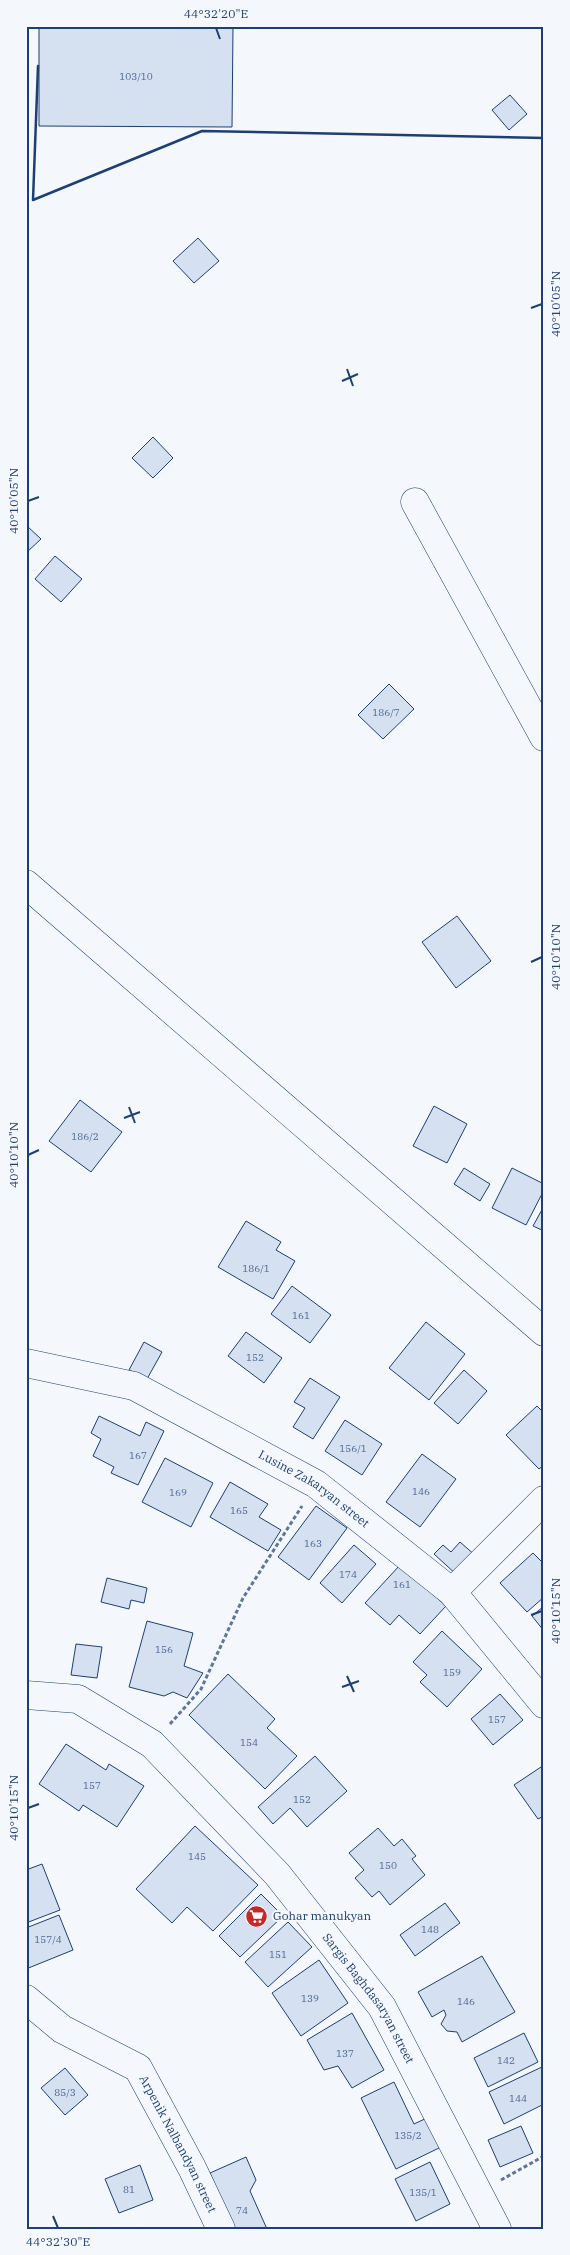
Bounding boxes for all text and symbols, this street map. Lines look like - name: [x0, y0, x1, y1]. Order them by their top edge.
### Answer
- text: 44°32'20"E: [184, 6, 248, 21]
- house number: 103/10: [119, 70, 153, 83]
- text: 40°10'05"N: [548, 271, 563, 337]
- text: 40°10'05"N: [6, 468, 21, 534]
- house number: 186/7: [372, 706, 400, 719]
- text: 40°10'10"N: [548, 924, 563, 990]
- text: 40°10'10"N: [6, 1122, 21, 1188]
- house number: 186/2: [71, 1130, 99, 1143]
- house number: 186/1: [242, 1262, 270, 1275]
- house number: 161: [292, 1309, 310, 1322]
- house number: 152: [246, 1351, 264, 1364]
- house number: 156/1: [339, 1442, 367, 1455]
- street label: Lusine Zakaryan street: [256, 1446, 373, 1531]
- house number: 167: [129, 1449, 147, 1462]
- house number: 146: [412, 1485, 430, 1498]
- house number: 169: [169, 1486, 187, 1499]
- house number: 165: [230, 1504, 248, 1517]
- house number: 163: [304, 1537, 322, 1550]
- house number: 174: [339, 1568, 357, 1581]
- house number: 161: [393, 1578, 411, 1591]
- text: 40°10'15"N: [548, 1578, 563, 1644]
- house number: 156: [155, 1643, 173, 1656]
- house number: 159: [443, 1666, 461, 1679]
- house number: 157: [488, 1713, 506, 1726]
- house number: 154: [240, 1736, 258, 1749]
- text: 40°10'15"N: [6, 1775, 21, 1841]
- house number: 157: [83, 1779, 101, 1792]
- house number: 152: [293, 1793, 311, 1806]
- house number: 145: [188, 1850, 206, 1863]
- house number: 150: [379, 1859, 397, 1872]
- supermarket icon: Gohar manukyan: [245, 1904, 269, 1928]
- place label: Gohar manukyan: [273, 1908, 371, 1923]
- house number: 148: [421, 1923, 439, 1936]
- street label: Sargis Baghdasaryan street: [320, 1930, 418, 2066]
- house number: 157/4: [34, 1933, 62, 1946]
- house number: 151: [269, 1948, 287, 1961]
- house number: 139: [301, 1992, 319, 2005]
- house number: 146: [457, 1995, 475, 2008]
- house number: 137: [336, 2047, 354, 2060]
- house number: 142: [497, 2054, 515, 2067]
- street label: Arpenik Nalbandyan street: [136, 2072, 220, 2215]
- house number: 85/3: [54, 2086, 76, 2099]
- house number: 144: [509, 2092, 527, 2105]
- house number: 135/2: [394, 2129, 422, 2142]
- house number: 81: [123, 2183, 135, 2196]
- house number: 135/1: [409, 2186, 437, 2199]
- house number: 74: [236, 2204, 248, 2217]
- text: 44°32'30"E: [26, 2234, 90, 2249]

